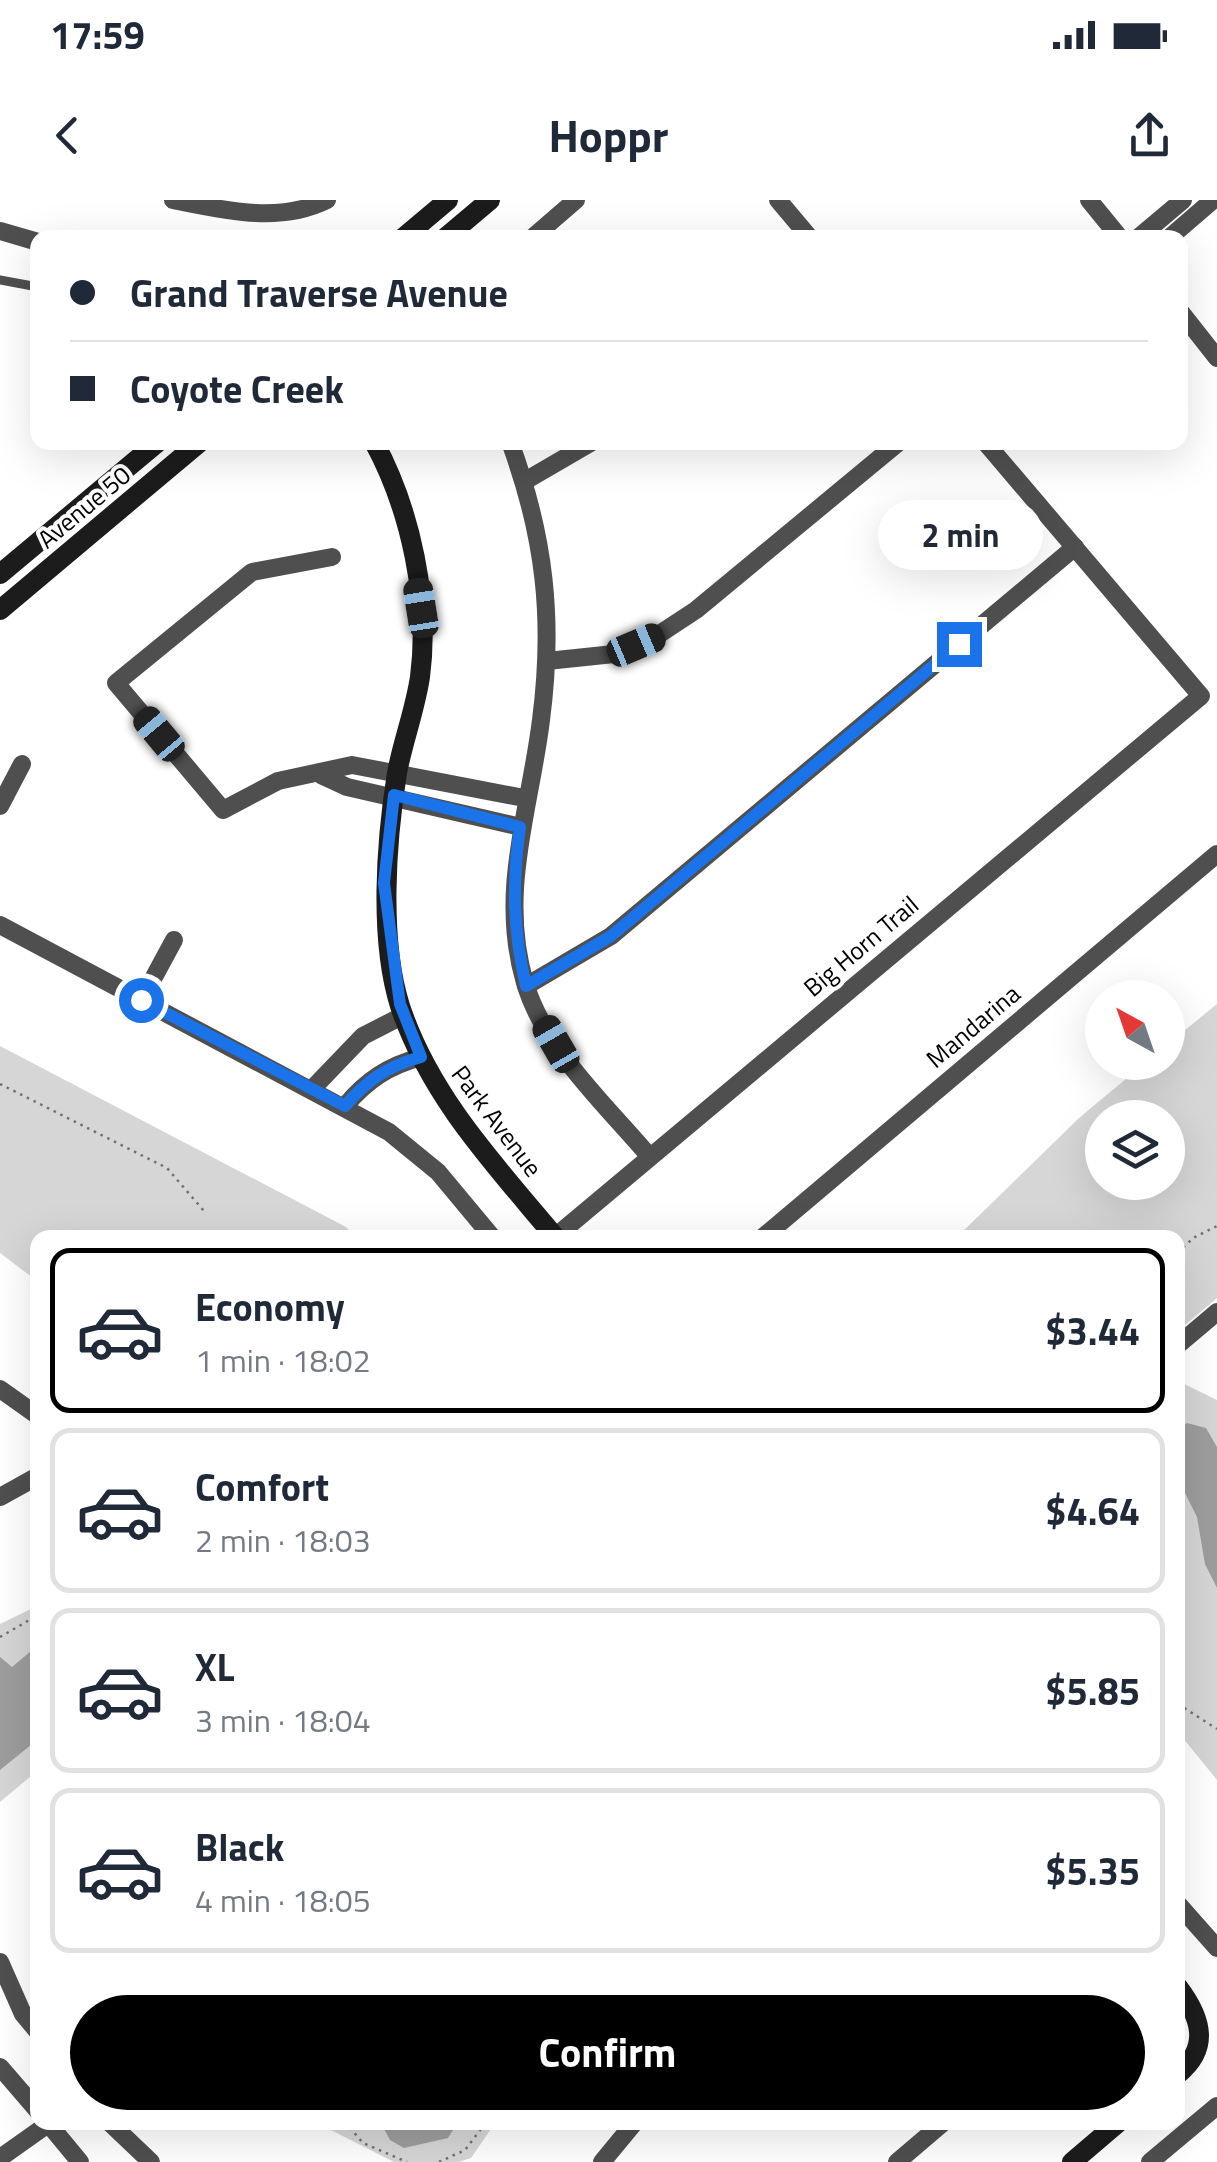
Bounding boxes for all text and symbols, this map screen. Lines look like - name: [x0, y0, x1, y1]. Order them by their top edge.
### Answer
- text: 17:59: [50, 6, 145, 64]
- text: Hoppr: [549, 101, 668, 169]
- icon: back: [40, 108, 95, 163]
- icon: share: [1122, 108, 1177, 163]
- text: Grand Traverse Avenue: [130, 264, 508, 322]
- text: Coyote Creek: [130, 360, 344, 418]
- street label: Avenue 50: [29, 457, 139, 557]
- callout: 2 min: [876, 499, 1042, 569]
- text: 2 min: [922, 511, 999, 559]
- car: [401, 576, 441, 640]
- car: [603, 619, 669, 671]
- route end: [937, 622, 982, 667]
- car: [128, 701, 190, 767]
- street label: Big Horn Trail: [795, 886, 927, 1006]
- street label: Mandarina: [918, 975, 1029, 1077]
- route start: [119, 978, 164, 1023]
- north arrow: [1085, 980, 1185, 1080]
- map controls: [1085, 980, 1185, 1200]
- car: [528, 1011, 584, 1077]
- street label: Park Avenue: [442, 1057, 552, 1185]
- button: layers: [1085, 1100, 1185, 1200]
- text: Economy: [195, 1278, 345, 1336]
- icon: car: [75, 1286, 165, 1376]
- text: $3.44: [1045, 1302, 1140, 1360]
- text: 1 min · 18:02: [195, 1336, 371, 1384]
- text: Comfort: [195, 1458, 329, 1516]
- icon: car: [75, 1466, 165, 1556]
- text: $4.64: [1045, 1482, 1140, 1540]
- text: 2 min · 18:03: [195, 1516, 371, 1564]
- text: XL: [195, 1638, 235, 1696]
- icon: car: [75, 1646, 165, 1736]
- text: $5.85: [1045, 1662, 1140, 1720]
- text: 3 min · 18:04: [195, 1696, 371, 1744]
- text: Black: [195, 1818, 284, 1876]
- icon: car: [75, 1826, 165, 1916]
- text: $5.35: [1045, 1842, 1140, 1900]
- text: 4 min · 18:05: [195, 1876, 371, 1924]
- button: Confirm: [70, 1995, 1145, 2110]

